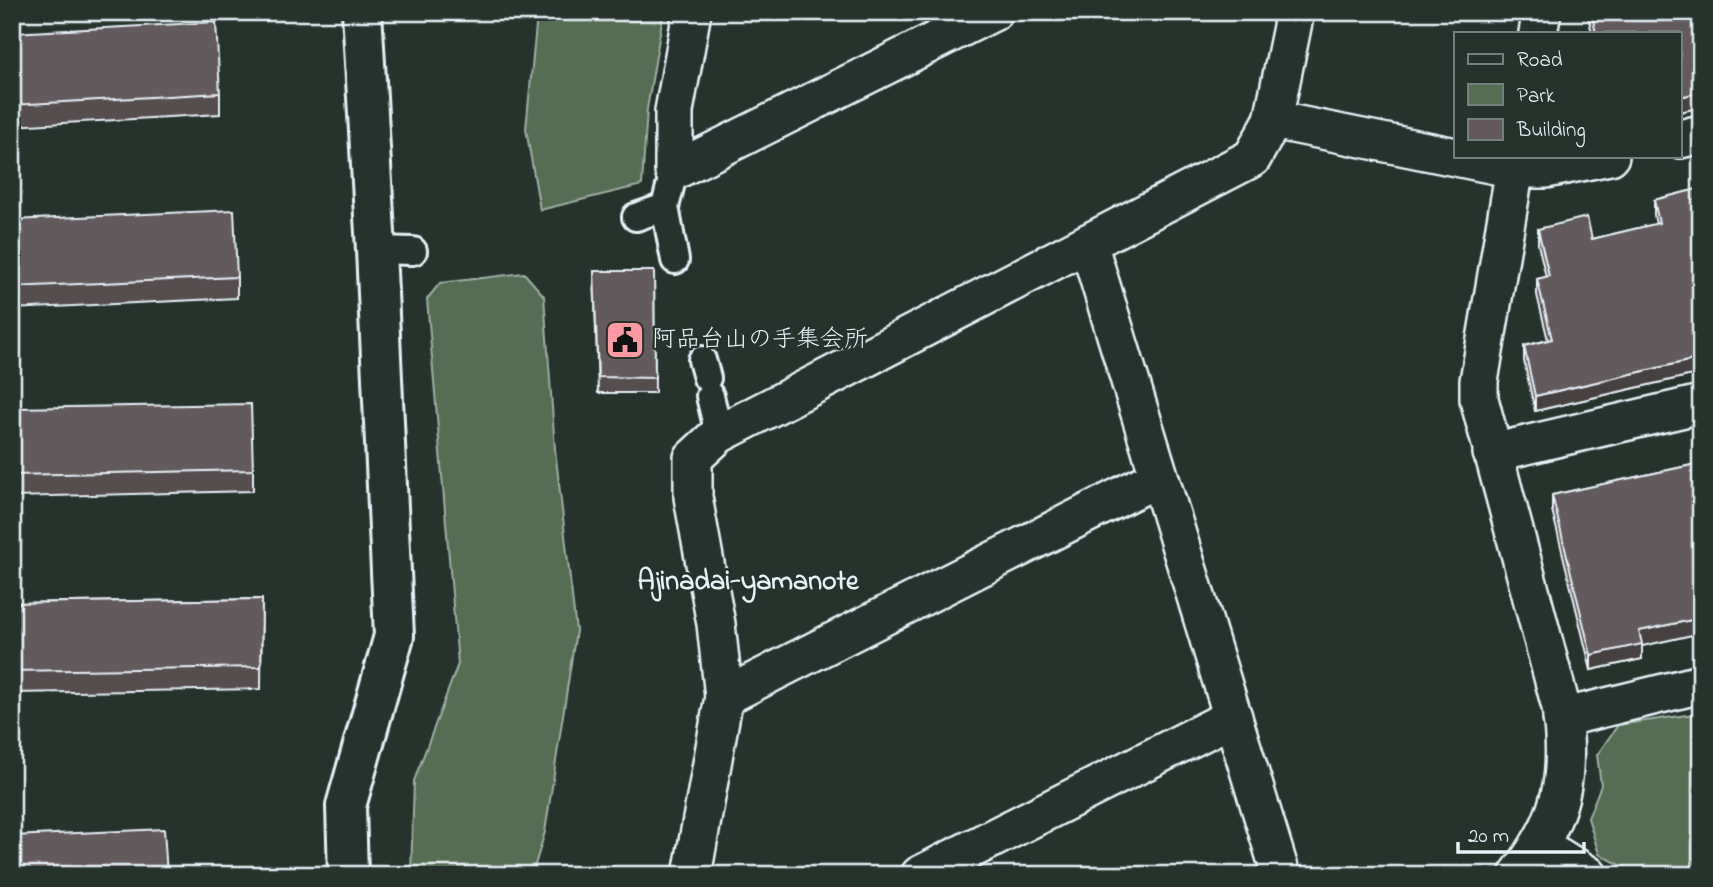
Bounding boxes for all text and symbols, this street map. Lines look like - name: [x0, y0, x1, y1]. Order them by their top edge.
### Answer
- legend: [1454, 32, 1682, 158]
- text: Road: [1517, 46, 1563, 76]
- text: Park: [1517, 82, 1556, 112]
- text: Building: [1516, 116, 1586, 148]
- public building icon: 阿品台山の手集会所: [604, 319, 646, 361]
- place label: 阿品台山の手集会所: [652, 323, 868, 358]
- district label: Ajinadai-yamanote: [637, 562, 860, 603]
- scale bar: [1458, 810, 1584, 854]
- text: 20 m: [1468, 822, 1509, 852]

